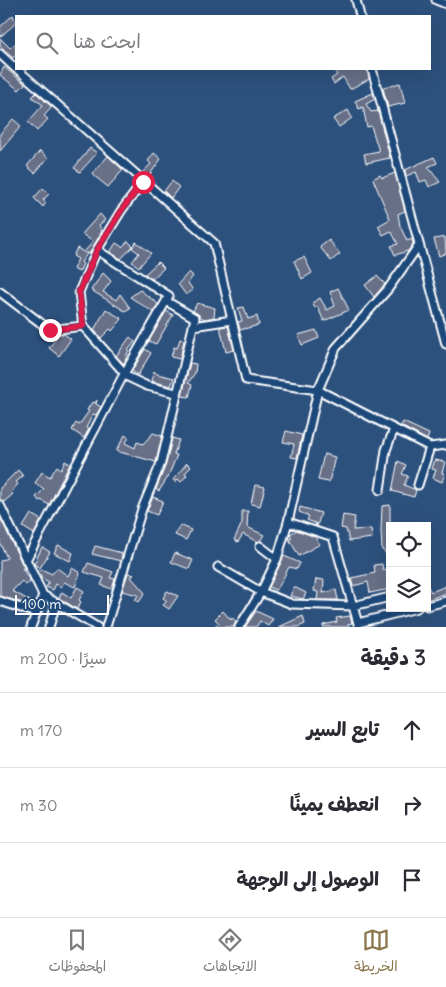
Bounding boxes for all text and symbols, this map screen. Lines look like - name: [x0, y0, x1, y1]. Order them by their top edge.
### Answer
- search box: [15, 15, 431, 70]
- icon: search: [33, 29, 61, 57]
- text: ابحث هنا: [73, 29, 141, 53]
- route start: [132, 171, 155, 194]
- route end: [39, 319, 62, 342]
- map controls: [386, 522, 431, 612]
- button: locate: [386, 522, 431, 567]
- button: layers: [386, 567, 431, 612]
- scale bar: [15, 592, 109, 615]
- text: 100 m: [22, 595, 62, 613]
- text: 3 دقيقة: [361, 644, 426, 671]
- text: سيرًا · 200 m: [20, 648, 107, 668]
- icon: ahead: [398, 716, 426, 744]
- text: تابع السير: [307, 717, 379, 741]
- text: 170 m: [20, 720, 63, 740]
- icon: right: [398, 791, 426, 819]
- text: انعطف يمينًا: [290, 792, 379, 816]
- text: 30 m: [20, 795, 57, 815]
- icon: arrive: [398, 866, 426, 894]
- text: الوصول إلى الوجهة: [236, 867, 379, 891]
- tab: المحفوظات: [48, 926, 106, 979]
- tab: الاتجاهات: [203, 926, 257, 979]
- tab: الخريطة: [354, 926, 398, 979]

